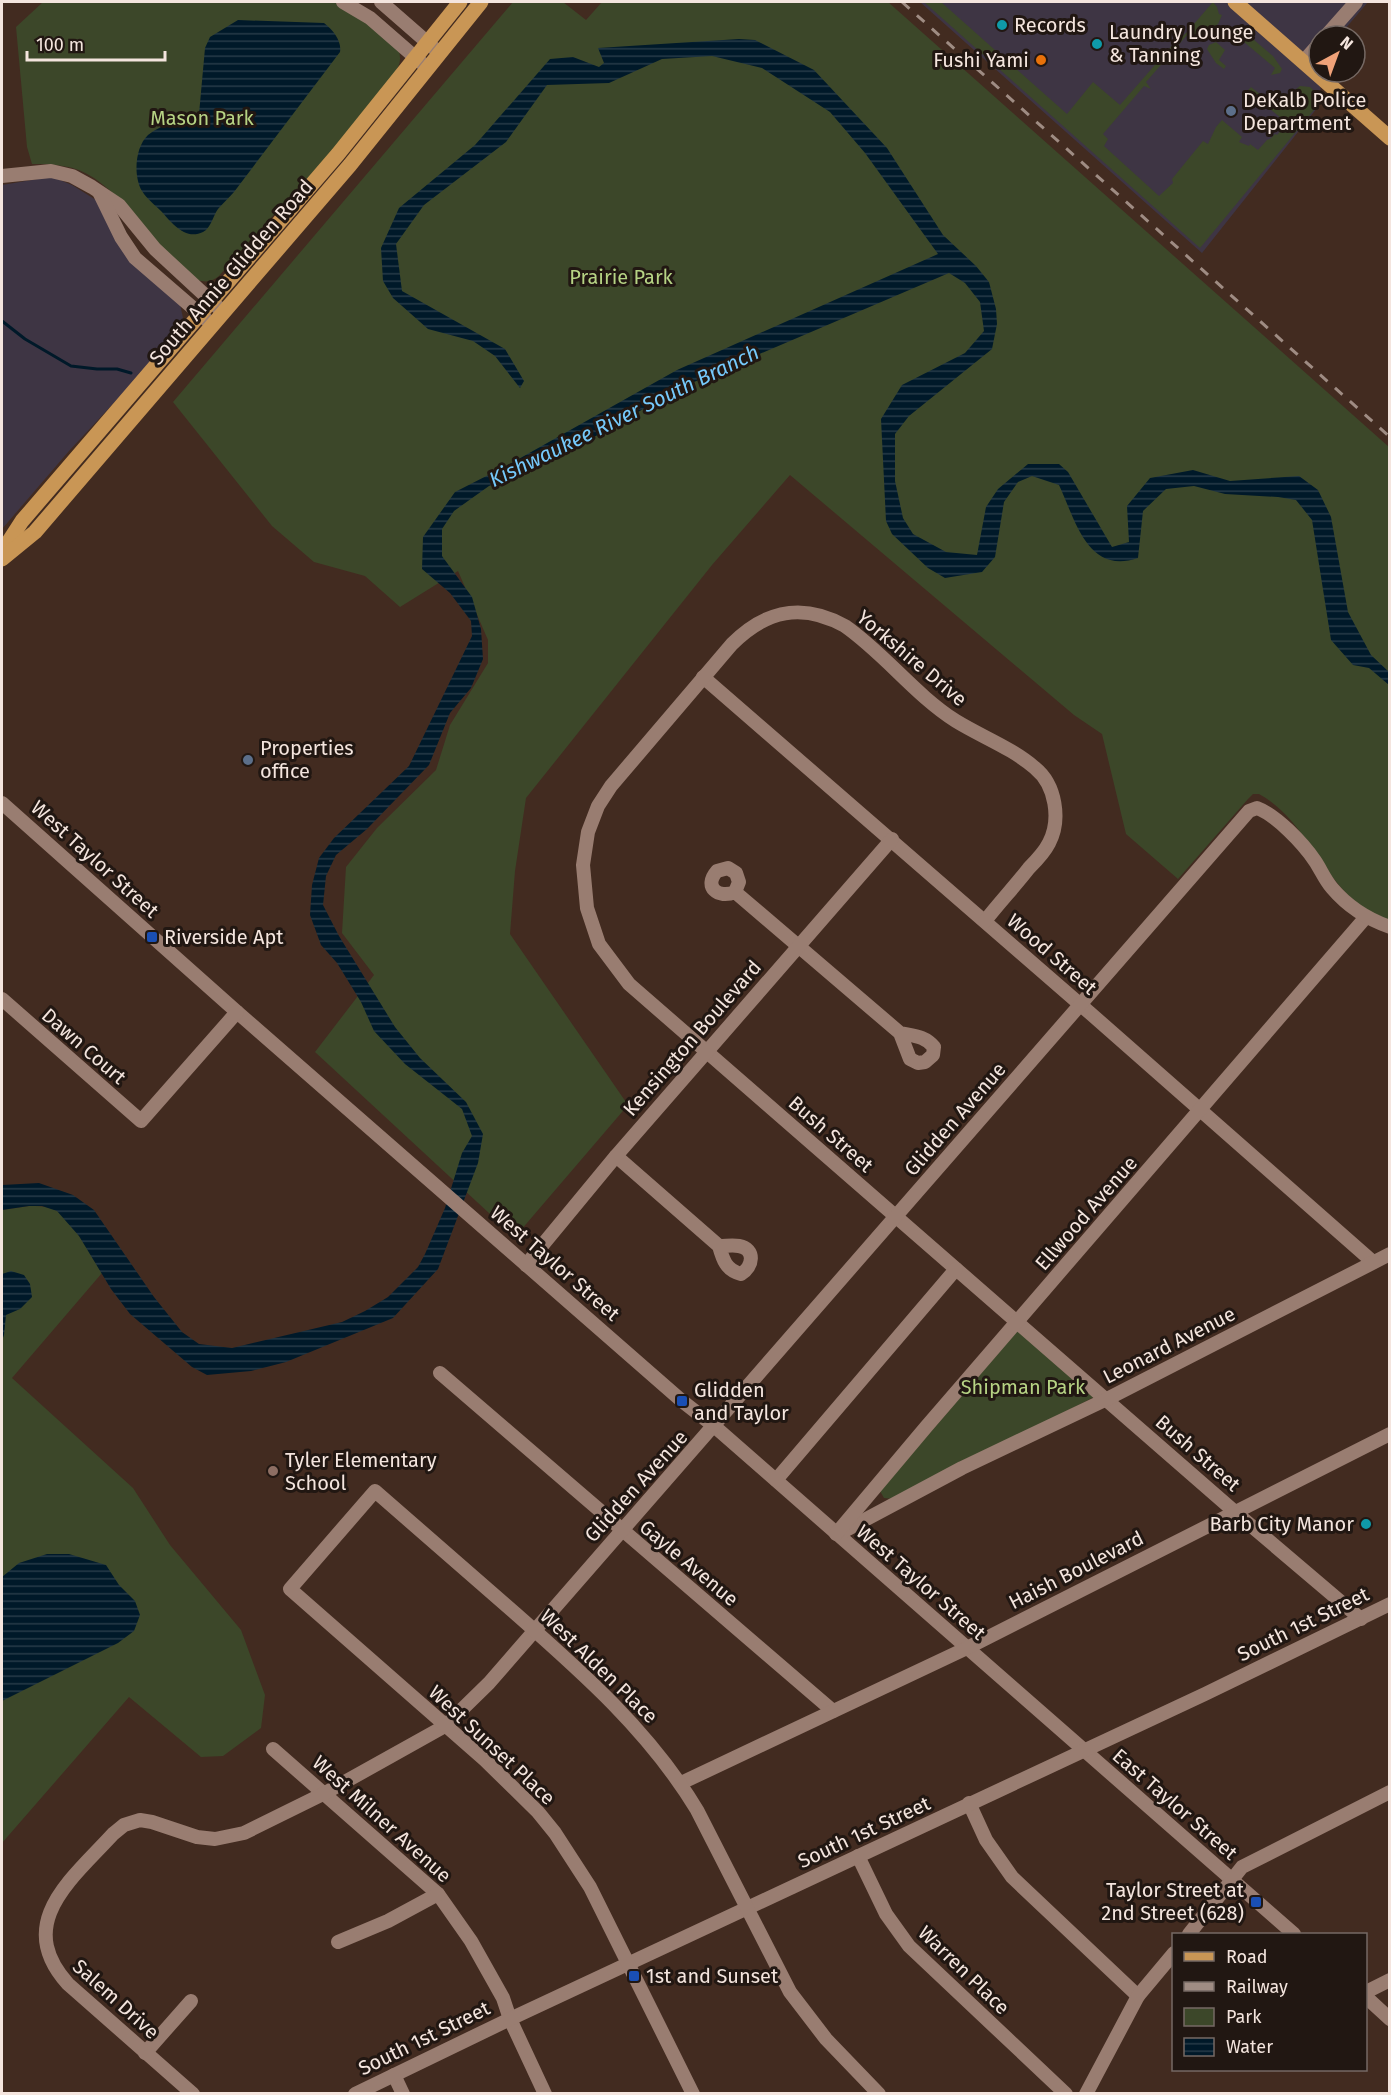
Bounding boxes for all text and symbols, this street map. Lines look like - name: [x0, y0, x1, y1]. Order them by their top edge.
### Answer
- place label: Records: [1014, 13, 1086, 37]
- marker: Records: [995, 18, 1009, 32]
- place label: Laundry Lounge & Tanning: [1109, 20, 1253, 67]
- scale bar: [27, 24, 165, 62]
- north arrow: [1307, 24, 1367, 84]
- text: N: [1336, 32, 1357, 54]
- text: 100 m: [36, 34, 84, 56]
- marker: Laundry Lounge & Tanning: [1090, 37, 1104, 51]
- place label: Fushi Yami: [933, 48, 1029, 72]
- marker: Fushi Yami: [1034, 53, 1048, 67]
- place label: DeKalb Police Department: [1243, 88, 1366, 135]
- marker: DeKalb Police Department: [1224, 104, 1238, 118]
- park label: Mason Park: [150, 106, 255, 130]
- street label: South Annie Glidden Road: [144, 175, 318, 369]
- park label: Prairie Park: [569, 265, 674, 289]
- water label: Kishwaukee River South Branch: [485, 339, 763, 493]
- street label: Yorkshire Drive: [852, 605, 972, 711]
- place label: Properties office: [260, 736, 354, 783]
- marker: Properties office: [241, 753, 255, 767]
- street label: West Taylor Street: [26, 795, 164, 923]
- street label: Wood Street: [1002, 908, 1102, 1000]
- place label: Riverside Apt: [164, 925, 284, 949]
- marker: Riverside Apt: [145, 930, 159, 944]
- street label: Kensington Boulevard: [618, 955, 766, 1121]
- street label: Dawn Court: [37, 1003, 132, 1090]
- street label: Glidden Avenue: [899, 1057, 1011, 1181]
- street label: Bush Street: [784, 1091, 879, 1178]
- street label: Ellwood Avenue: [1030, 1151, 1142, 1275]
- street label: West Taylor Street: [485, 1200, 625, 1326]
- street label: Leonard Avenue: [1099, 1301, 1239, 1389]
- park label: Shipman Park: [961, 1375, 1086, 1399]
- place label: Glidden and Taylor: [694, 1378, 789, 1425]
- marker: Glidden and Taylor: [675, 1394, 689, 1408]
- street label: Bush Street: [1151, 1410, 1246, 1497]
- street label: Glidden Avenue: [579, 1425, 693, 1547]
- place label: Tyler Elementary School: [285, 1448, 437, 1495]
- marker: Tyler Elementary School: [266, 1464, 280, 1478]
- place label: Barb City Manor: [1209, 1512, 1354, 1536]
- street label: Gayle Avenue: [635, 1515, 743, 1611]
- marker: Barb City Manor: [1359, 1517, 1373, 1531]
- street label: West Taylor Street: [851, 1519, 991, 1645]
- street label: Haish Boulevard: [1005, 1526, 1147, 1614]
- street label: South 1st Street: [1233, 1581, 1373, 1666]
- street label: West Alden Place: [535, 1604, 663, 1728]
- street label: West Sunset Place: [424, 1680, 560, 1810]
- street label: East Taylor Street: [1108, 1743, 1243, 1865]
- street label: West Milner Avenue: [308, 1750, 456, 1888]
- street label: South 1st Street: [794, 1791, 935, 1873]
- place label: Taylor Street at 2nd Street (628): [1101, 1878, 1245, 1925]
- marker: Taylor Street at 2nd Street (628): [1249, 1895, 1263, 1909]
- street label: Warren Place: [913, 1920, 1015, 2020]
- legend: [1172, 1933, 1367, 2071]
- text: Road: [1226, 1946, 1268, 1968]
- street label: Salem Drive: [68, 1954, 164, 2044]
- place label: 1st and Sunset: [646, 1964, 779, 1988]
- marker: 1st and Sunset: [627, 1969, 641, 1983]
- text: Railway: [1226, 1976, 1288, 1998]
- street label: South 1st Street: [354, 1995, 494, 2080]
- text: Park: [1226, 2006, 1262, 2028]
- text: Water: [1226, 2036, 1273, 2058]

